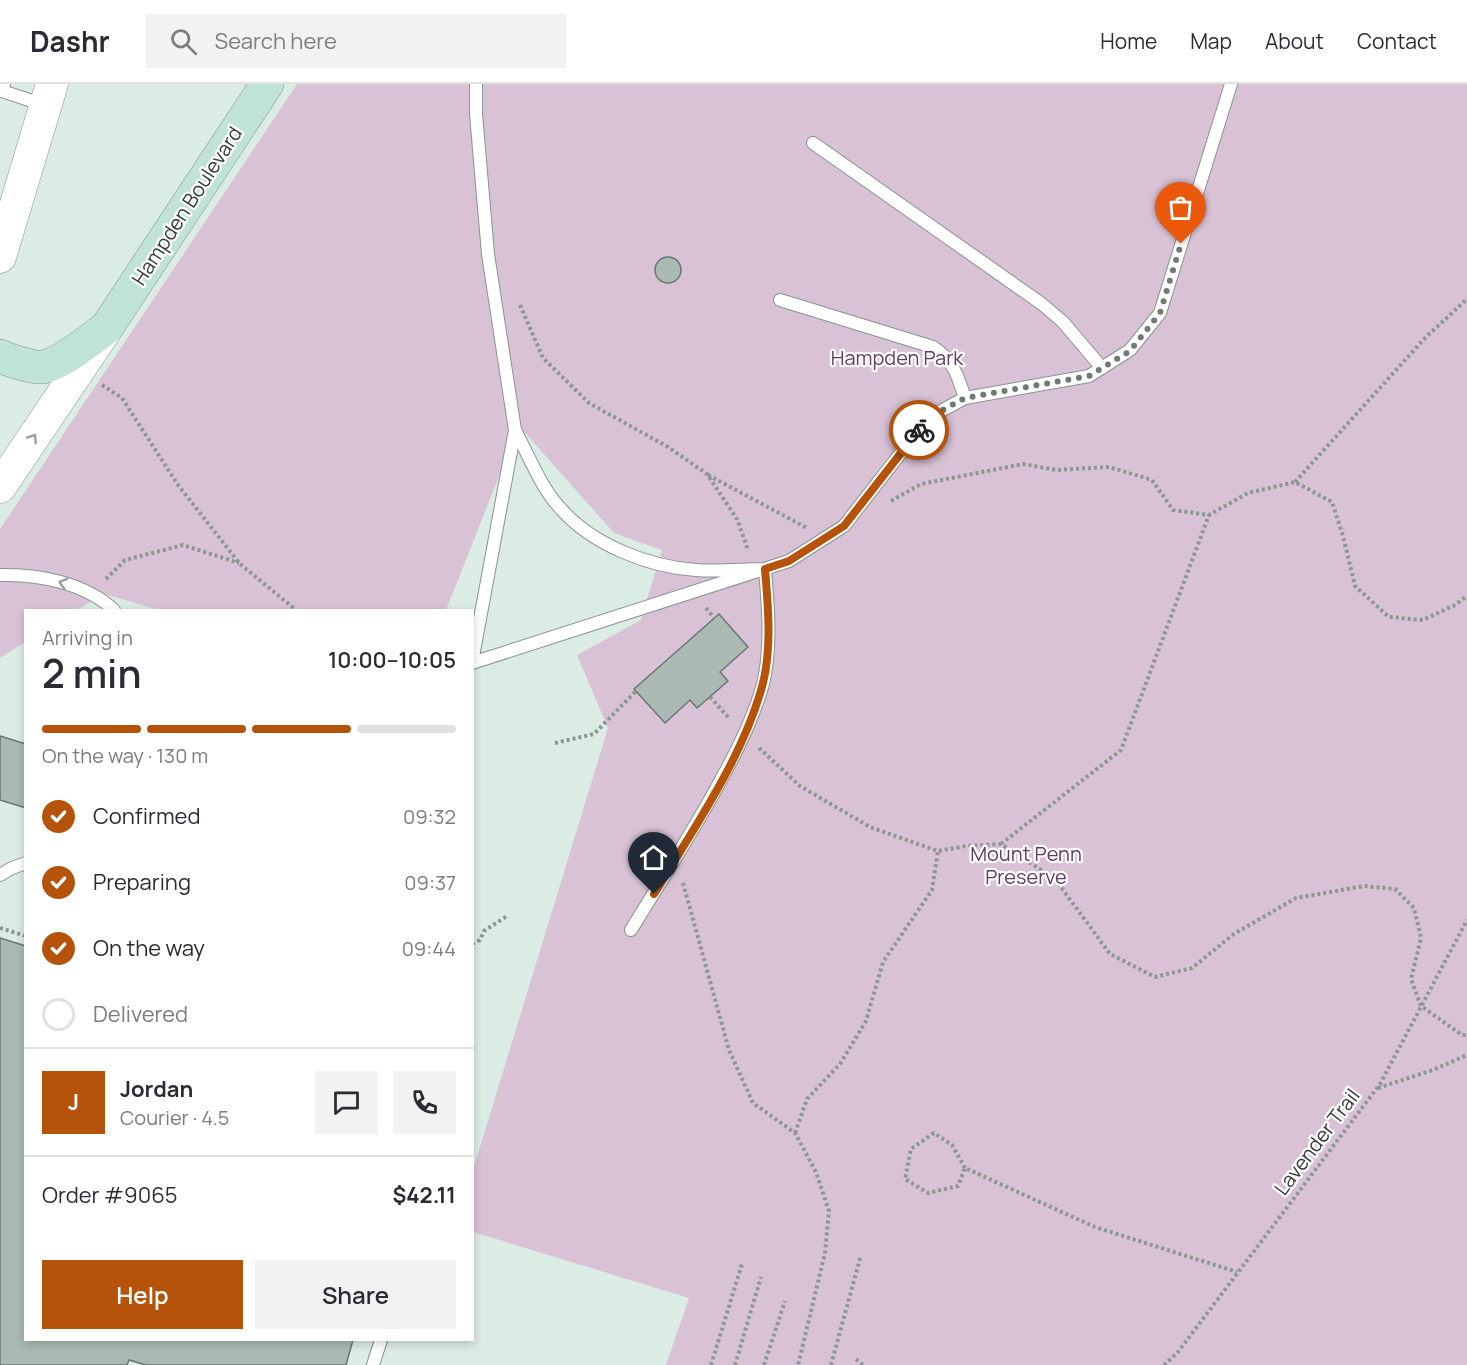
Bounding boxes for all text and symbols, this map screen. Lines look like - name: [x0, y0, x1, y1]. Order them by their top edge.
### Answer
- search box: [146, 14, 566, 68]
- text: Dashr: [30, 22, 110, 60]
- icon: search: [167, 25, 200, 58]
- text: Search here: [215, 26, 337, 56]
- text: Home: [1100, 27, 1157, 55]
- text: Map: [1190, 27, 1232, 55]
- text: About: [1265, 27, 1324, 55]
- text: Contact: [1357, 27, 1437, 55]
- street label: Hampden Boulevard: [125, 121, 248, 290]
- pin: [1155, 182, 1206, 244]
- icon: bag: [1164, 191, 1197, 224]
- park label: Hampden Park: [831, 344, 964, 371]
- courier: [889, 400, 949, 460]
- icon: bike: [903, 414, 936, 447]
- one-way arrow: [26, 434, 37, 445]
- one-way arrow: [58, 578, 69, 590]
- text: Arriving in: [42, 624, 133, 651]
- text: 10:00–10:05: [328, 645, 456, 675]
- text: 2 min: [42, 646, 141, 700]
- text: On the way · 130 m: [42, 742, 208, 769]
- icon: check: [42, 800, 75, 833]
- text: Confirmed: [93, 801, 201, 831]
- text: 09:32: [403, 803, 456, 830]
- pin: [628, 832, 679, 894]
- park label: Mount Penn Preserve: [970, 840, 1082, 890]
- icon: home: [637, 841, 670, 874]
- icon: check: [42, 866, 75, 899]
- text: Preparing: [93, 867, 191, 897]
- text: 09:37: [404, 869, 456, 896]
- icon: check: [42, 932, 75, 965]
- text: On the way: [93, 933, 205, 963]
- text: 09:44: [402, 935, 456, 962]
- text: Delivered: [93, 999, 188, 1029]
- button: chat: [315, 1071, 378, 1134]
- button: phone: [393, 1071, 456, 1134]
- text: Jordan: [120, 1074, 193, 1104]
- street label: Lavender Trail: [1268, 1083, 1366, 1200]
- text: J: [68, 1087, 79, 1117]
- text: Courier · 4.5: [120, 1104, 229, 1131]
- text: Order #9065: [42, 1180, 178, 1210]
- text: $42.11: [392, 1180, 456, 1210]
- button: Help: [42, 1260, 243, 1329]
- button: Share: [255, 1260, 456, 1329]

